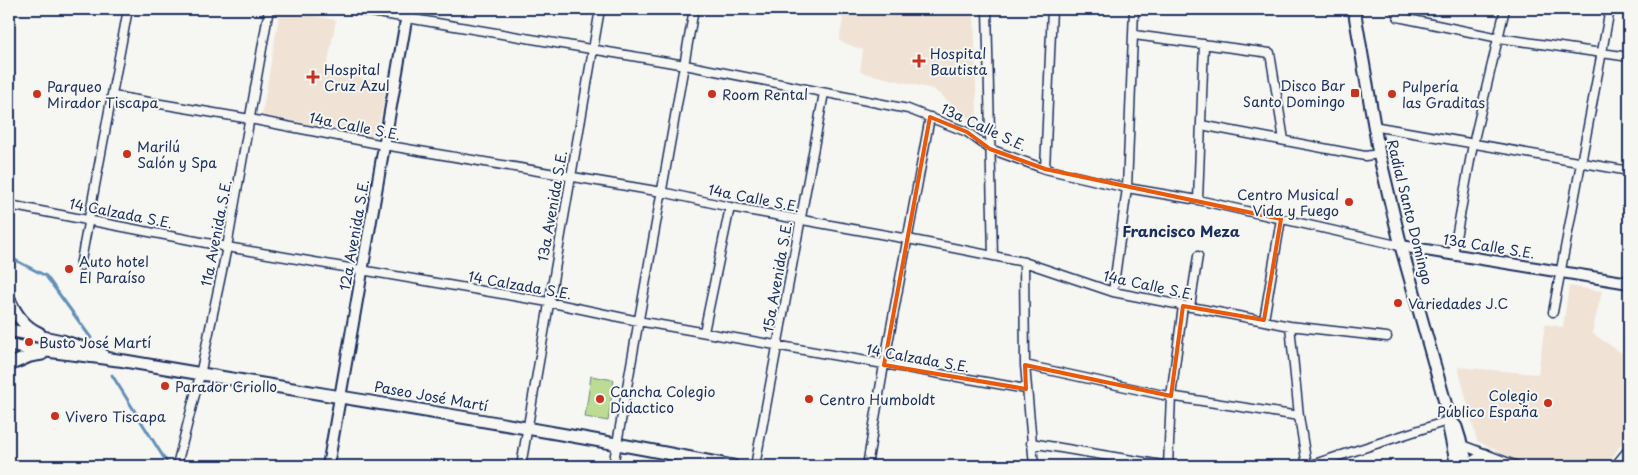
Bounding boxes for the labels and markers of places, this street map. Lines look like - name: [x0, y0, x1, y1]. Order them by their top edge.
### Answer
- place label: Hospital Bautista: [930, 43, 987, 80]
- marker: Hospital Bautista: [912, 54, 926, 68]
- place label: Hospital Cruz Azul: [324, 59, 390, 96]
- marker: Hospital Cruz Azul: [306, 70, 320, 84]
- place label: Disco Bar Santo Domingo: [1243, 75, 1346, 112]
- place label: Parqueo Mirador Tiscapa: [47, 76, 158, 113]
- place label: Pulpería las Graditas: [1402, 76, 1485, 113]
- place label: Room Rental: [722, 84, 808, 105]
- marker: Disco Bar Santo Domingo: [1349, 87, 1361, 99]
- marker: Parqueo Mirador Tiscapa: [31, 88, 43, 100]
- marker: Room Rental: [706, 88, 718, 100]
- marker: Pulpería las Graditas: [1386, 88, 1398, 100]
- place label: Marilú Salón y Spa: [137, 136, 217, 173]
- marker: Marilú Salón y Spa: [121, 148, 133, 160]
- place label: Centro Musical Vida y Fuego: [1237, 184, 1339, 221]
- marker: Centro Musical Vida y Fuego: [1343, 196, 1355, 208]
- place label: Auto hotel El Paraíso: [79, 251, 149, 288]
- marker: Auto hotel El Paraíso: [63, 263, 75, 275]
- place label: Variedades J.C: [1408, 293, 1508, 314]
- marker: Variedades J.C: [1392, 297, 1404, 309]
- place label: Busto José Martí: [39, 332, 151, 353]
- marker: Busto José Martí: [23, 336, 35, 348]
- place label: Parador Criollo: [175, 376, 277, 397]
- marker: Parador Criollo: [159, 380, 171, 392]
- place label: Cancha Colegio Didactico: [610, 381, 715, 418]
- place label: Colegio Público España: [1437, 385, 1538, 422]
- place label: Centro Humboldt: [819, 389, 936, 410]
- marker: Cancha Colegio Didactico: [594, 393, 606, 405]
- marker: Centro Humboldt: [803, 393, 815, 405]
- marker: Colegio Público España: [1542, 397, 1554, 409]
- place label: Vivero Tiscapa: [65, 406, 166, 427]
- marker: Vivero Tiscapa: [49, 410, 61, 422]

